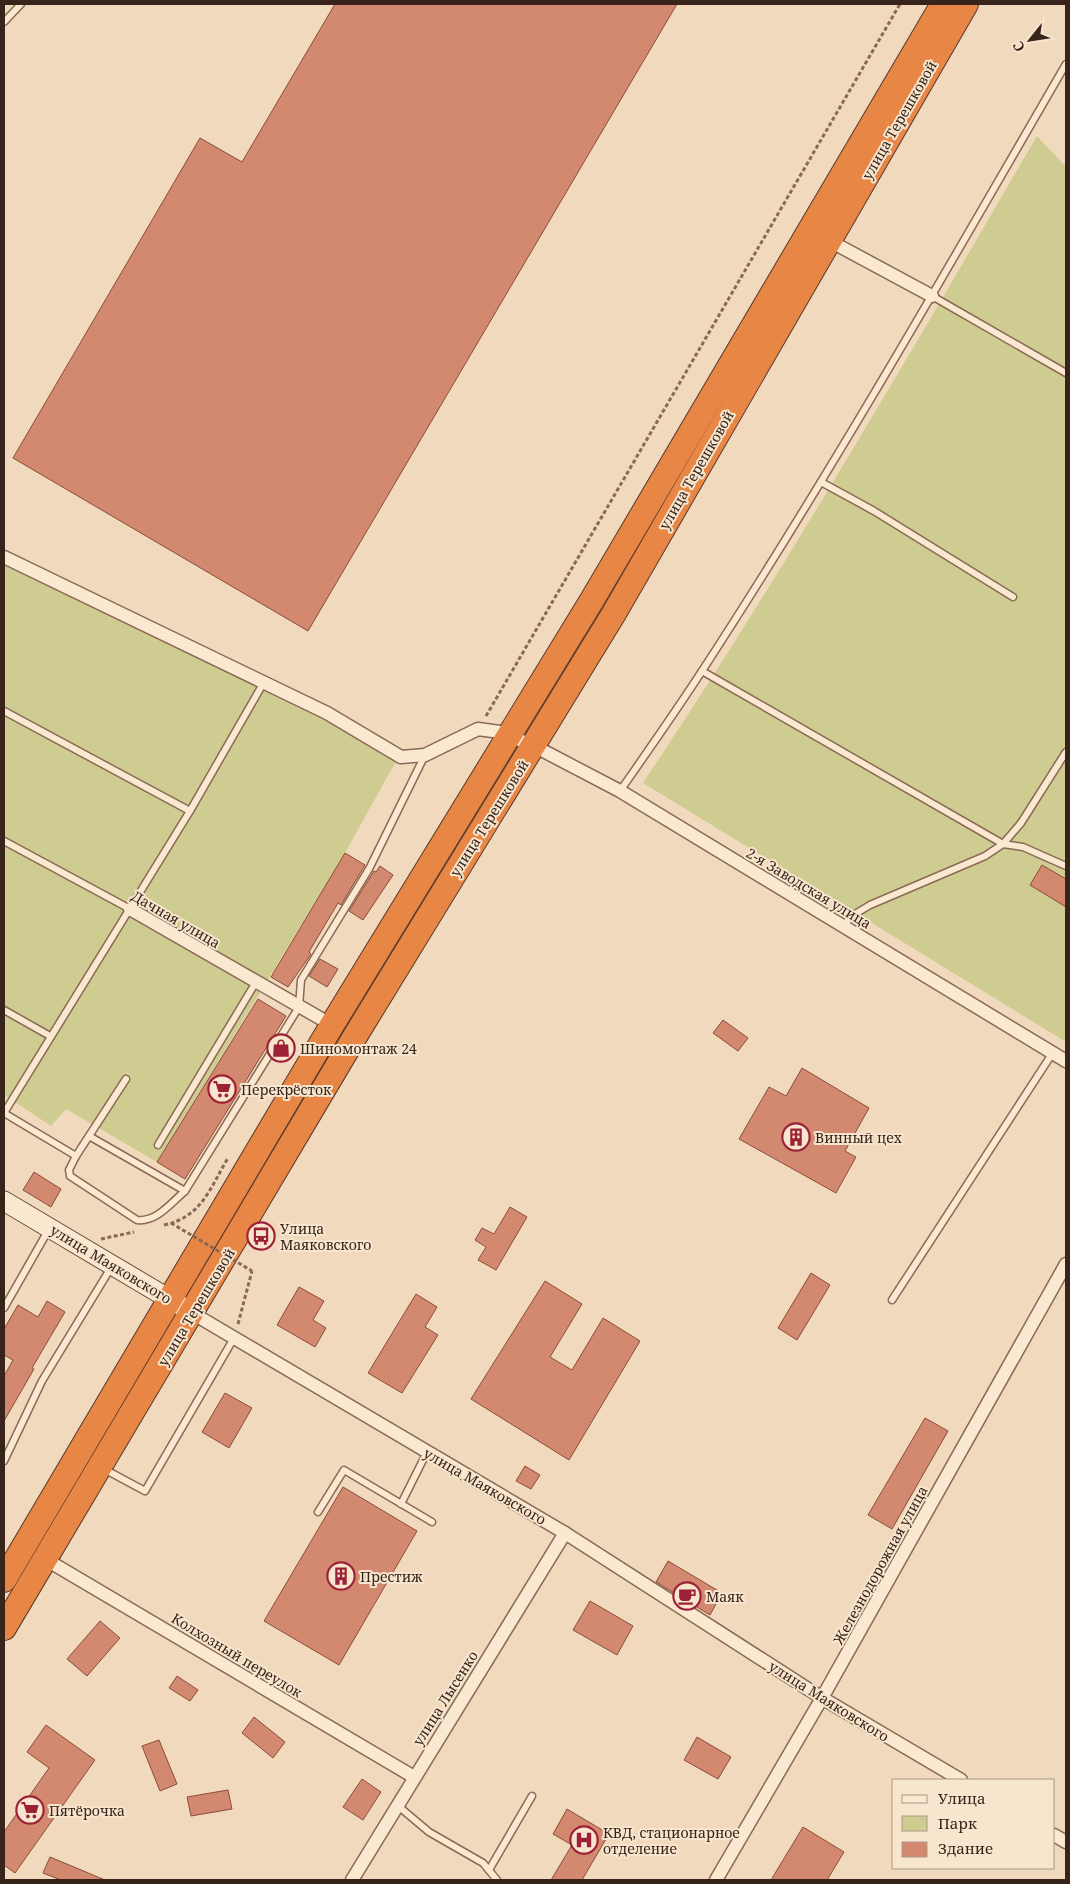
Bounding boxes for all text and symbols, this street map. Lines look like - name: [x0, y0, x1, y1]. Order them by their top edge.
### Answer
- north arrow: [1005, 15, 1055, 65]
- text: С: [1008, 38, 1029, 55]
- street label: улица Терешковой: [857, 57, 941, 183]
- street label: улица Терешковой: [654, 407, 738, 533]
- street label: улица Терешковой: [445, 756, 533, 880]
- street label: 2-я Заводская улица: [743, 843, 875, 933]
- street label: Дачная улица: [128, 886, 224, 952]
- shop icon: Шиномонтаж 24: [266, 1033, 296, 1063]
- place label: Шиномонтаж 24: [300, 1039, 417, 1058]
- supermarket icon: Перекрёсток: [207, 1074, 237, 1104]
- place label: Перекрёсток: [241, 1080, 332, 1099]
- building icon: Винный цех: [781, 1122, 811, 1152]
- place label: Винный цех: [815, 1128, 903, 1147]
- place label: Улица Маяковского: [280, 1219, 371, 1254]
- street label: улица Маяковского: [47, 1220, 175, 1308]
- bus stop icon: Улица Маяковского: [246, 1221, 276, 1251]
- street label: улица Терешковой: [153, 1245, 239, 1369]
- street label: улица Маяковского: [420, 1443, 550, 1529]
- street label: Железнодорожная улица: [828, 1482, 932, 1649]
- building icon: Престиж: [326, 1561, 356, 1591]
- place label: Престиж: [360, 1567, 423, 1586]
- cafe icon: Маяк: [672, 1581, 702, 1611]
- place label: Маяк: [706, 1587, 744, 1606]
- street label: Колхозный переулок: [168, 1608, 307, 1702]
- street label: улица Лысенко: [408, 1647, 482, 1749]
- street label: улица Маяковского: [765, 1656, 893, 1746]
- legend: [892, 1779, 1055, 1869]
- text: Улица: [938, 1788, 986, 1808]
- supermarket icon: Пятёрочка: [15, 1795, 45, 1825]
- place label: Пятёрочка: [49, 1801, 125, 1820]
- text: Парк: [938, 1813, 977, 1833]
- place label: КВД, стационарное отделение: [603, 1823, 740, 1858]
- hospital icon: КВД, стационарное отделение: [569, 1825, 599, 1855]
- text: Здание: [938, 1838, 993, 1858]

